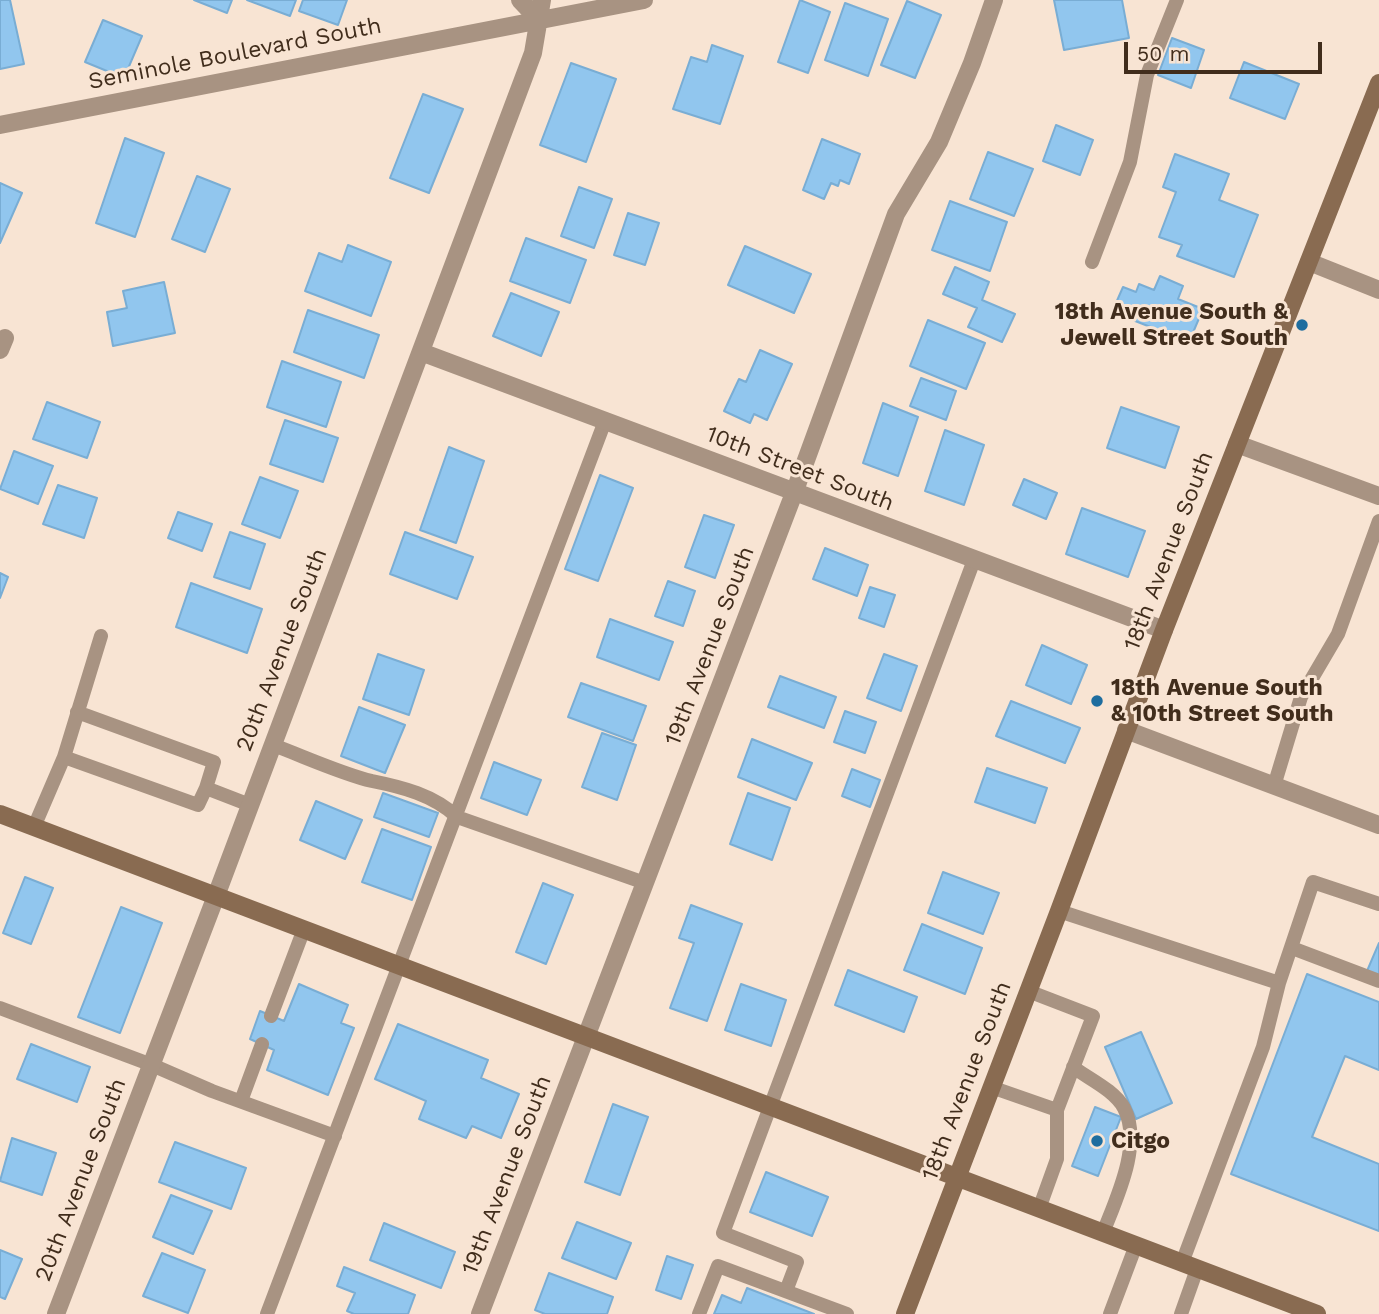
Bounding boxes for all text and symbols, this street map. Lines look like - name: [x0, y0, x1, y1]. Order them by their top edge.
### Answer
- street label: Seminole Boulevard South: [86, 12, 384, 96]
- scale bar: [1127, 28, 1325, 72]
- text: 50 m: [1137, 41, 1189, 66]
- place label: 18th Avenue South & Jewell Street South: [1055, 298, 1288, 352]
- marker: 18th Avenue South & Jewell Street South: [1294, 317, 1310, 333]
- street label: 10th Street South: [702, 421, 898, 517]
- street label: 18th Avenue South: [1118, 448, 1220, 654]
- street label: 19th Avenue South: [659, 543, 761, 749]
- street label: 20th Avenue South: [231, 545, 333, 755]
- place label: 18th Avenue South & 10th Street South: [1111, 674, 1334, 728]
- marker: 18th Avenue South & 10th Street South: [1089, 693, 1105, 709]
- street label: 18th Avenue South: [916, 978, 1018, 1184]
- street label: 19th Avenue South: [456, 1072, 558, 1278]
- street label: 20th Avenue South: [30, 1075, 132, 1285]
- place label: Citgo: [1111, 1127, 1170, 1155]
- marker: Citgo: [1089, 1133, 1105, 1149]

